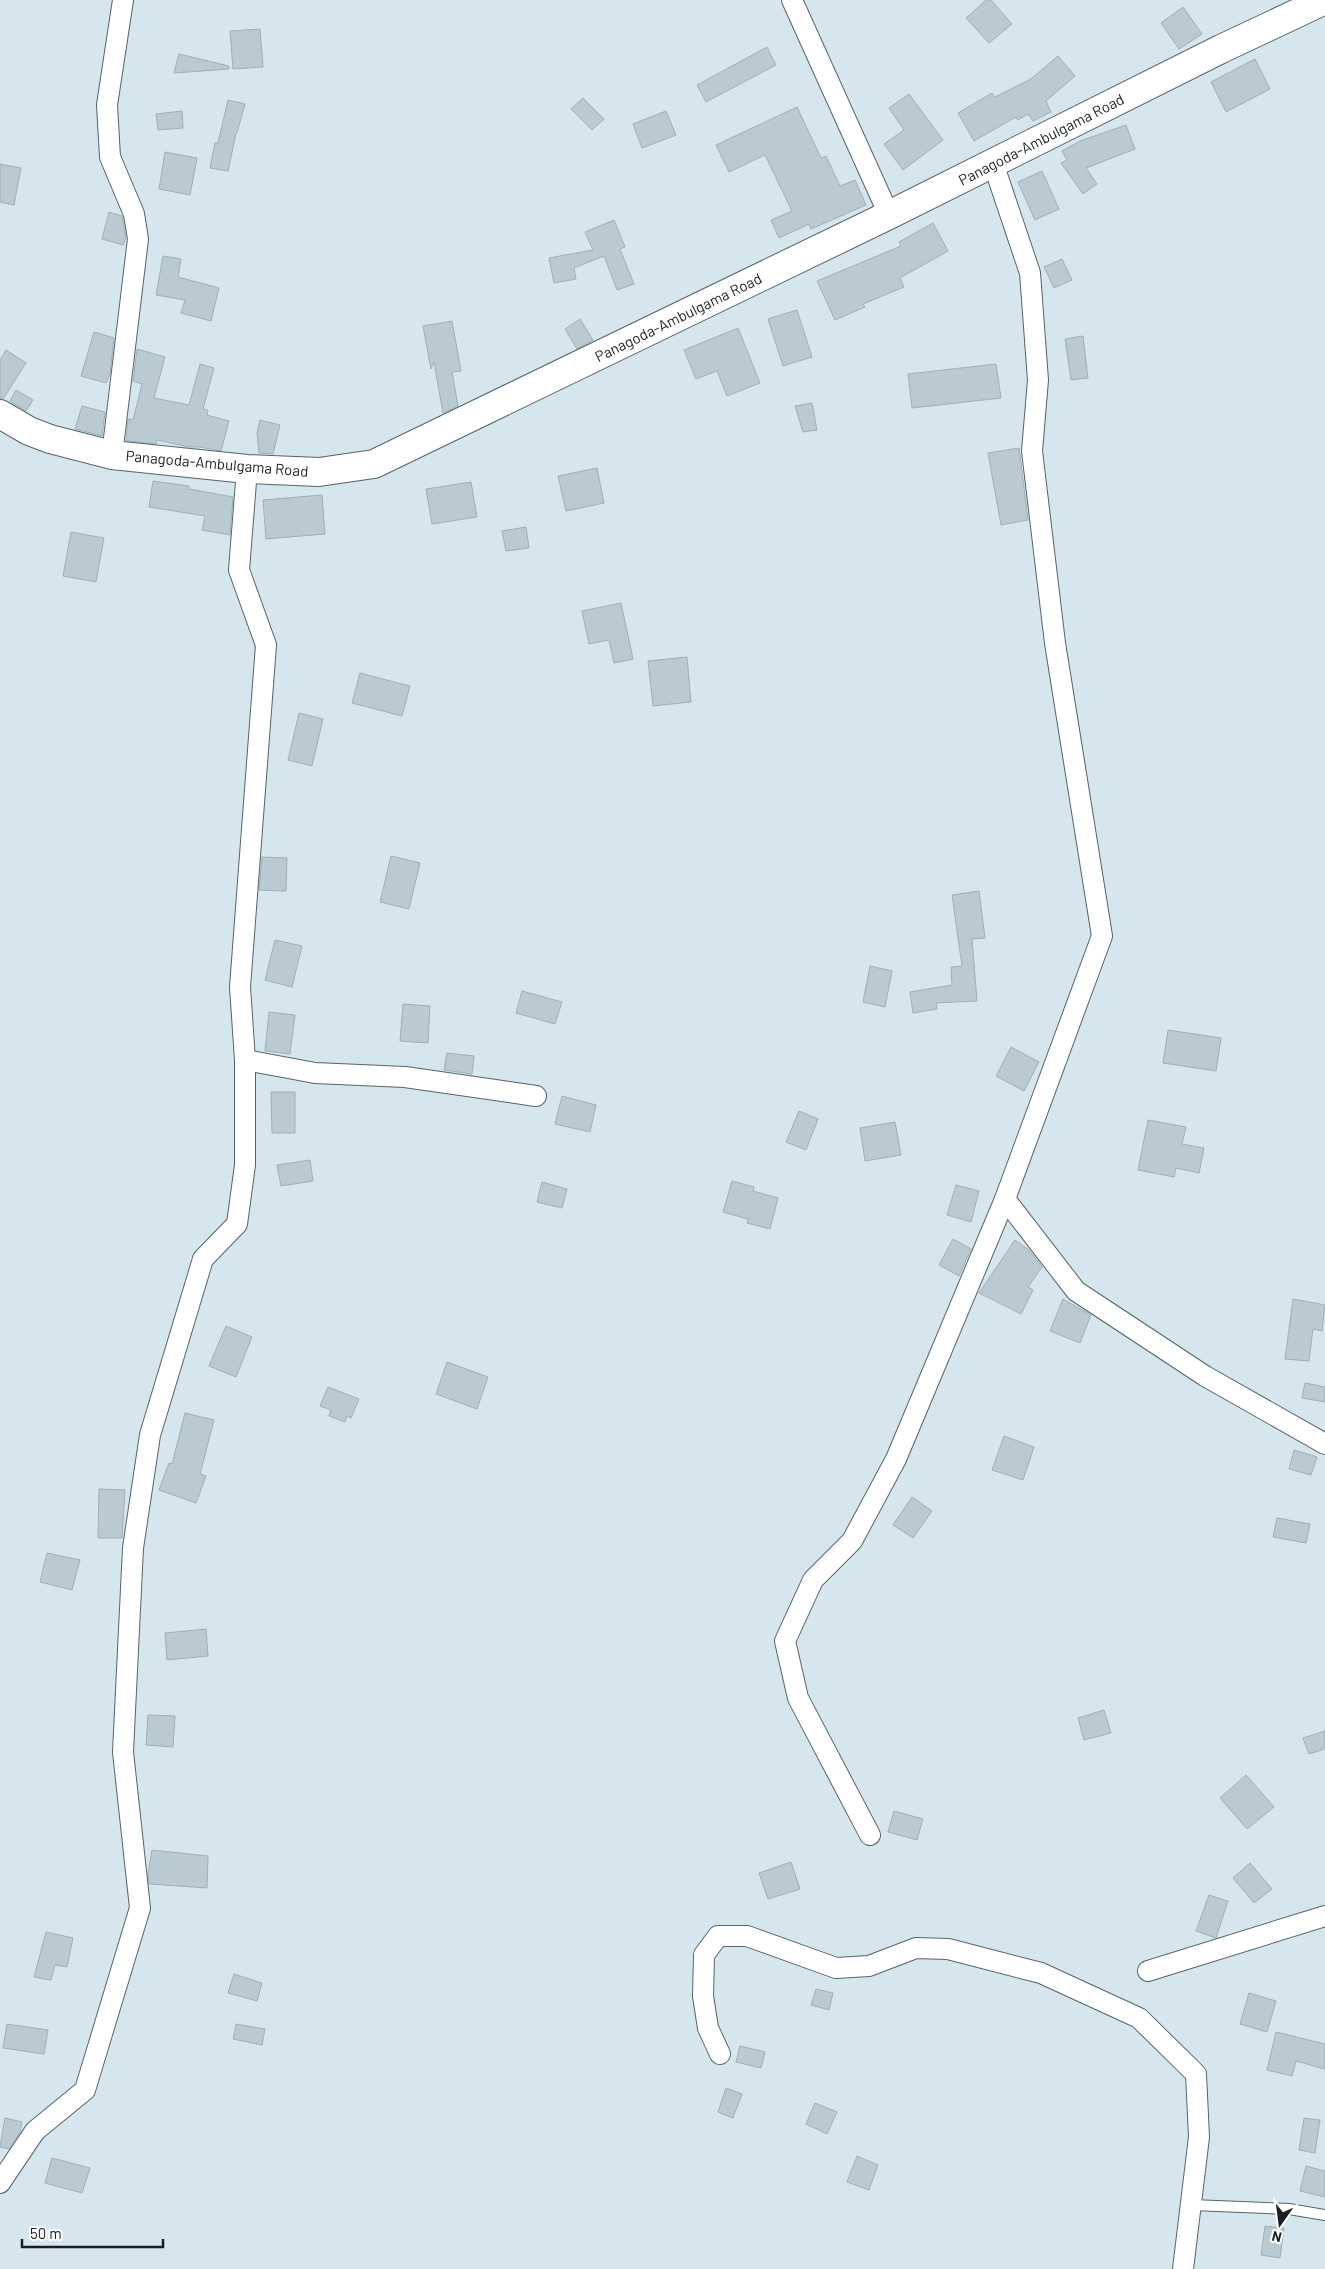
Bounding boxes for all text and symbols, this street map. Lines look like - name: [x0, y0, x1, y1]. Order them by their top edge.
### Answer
- street label: Panagoda-Ambulgama Road: [955, 89, 1127, 189]
- street label: Panagoda-Ambulgama Road: [592, 269, 764, 365]
- street label: Panagoda-Ambulgama Road: [125, 446, 309, 480]
- north arrow: [1255, 2199, 1305, 2249]
- scale bar: [22, 2216, 164, 2248]
- text: 50 m: [30, 2224, 62, 2242]
- text: N: [1270, 2228, 1283, 2246]

